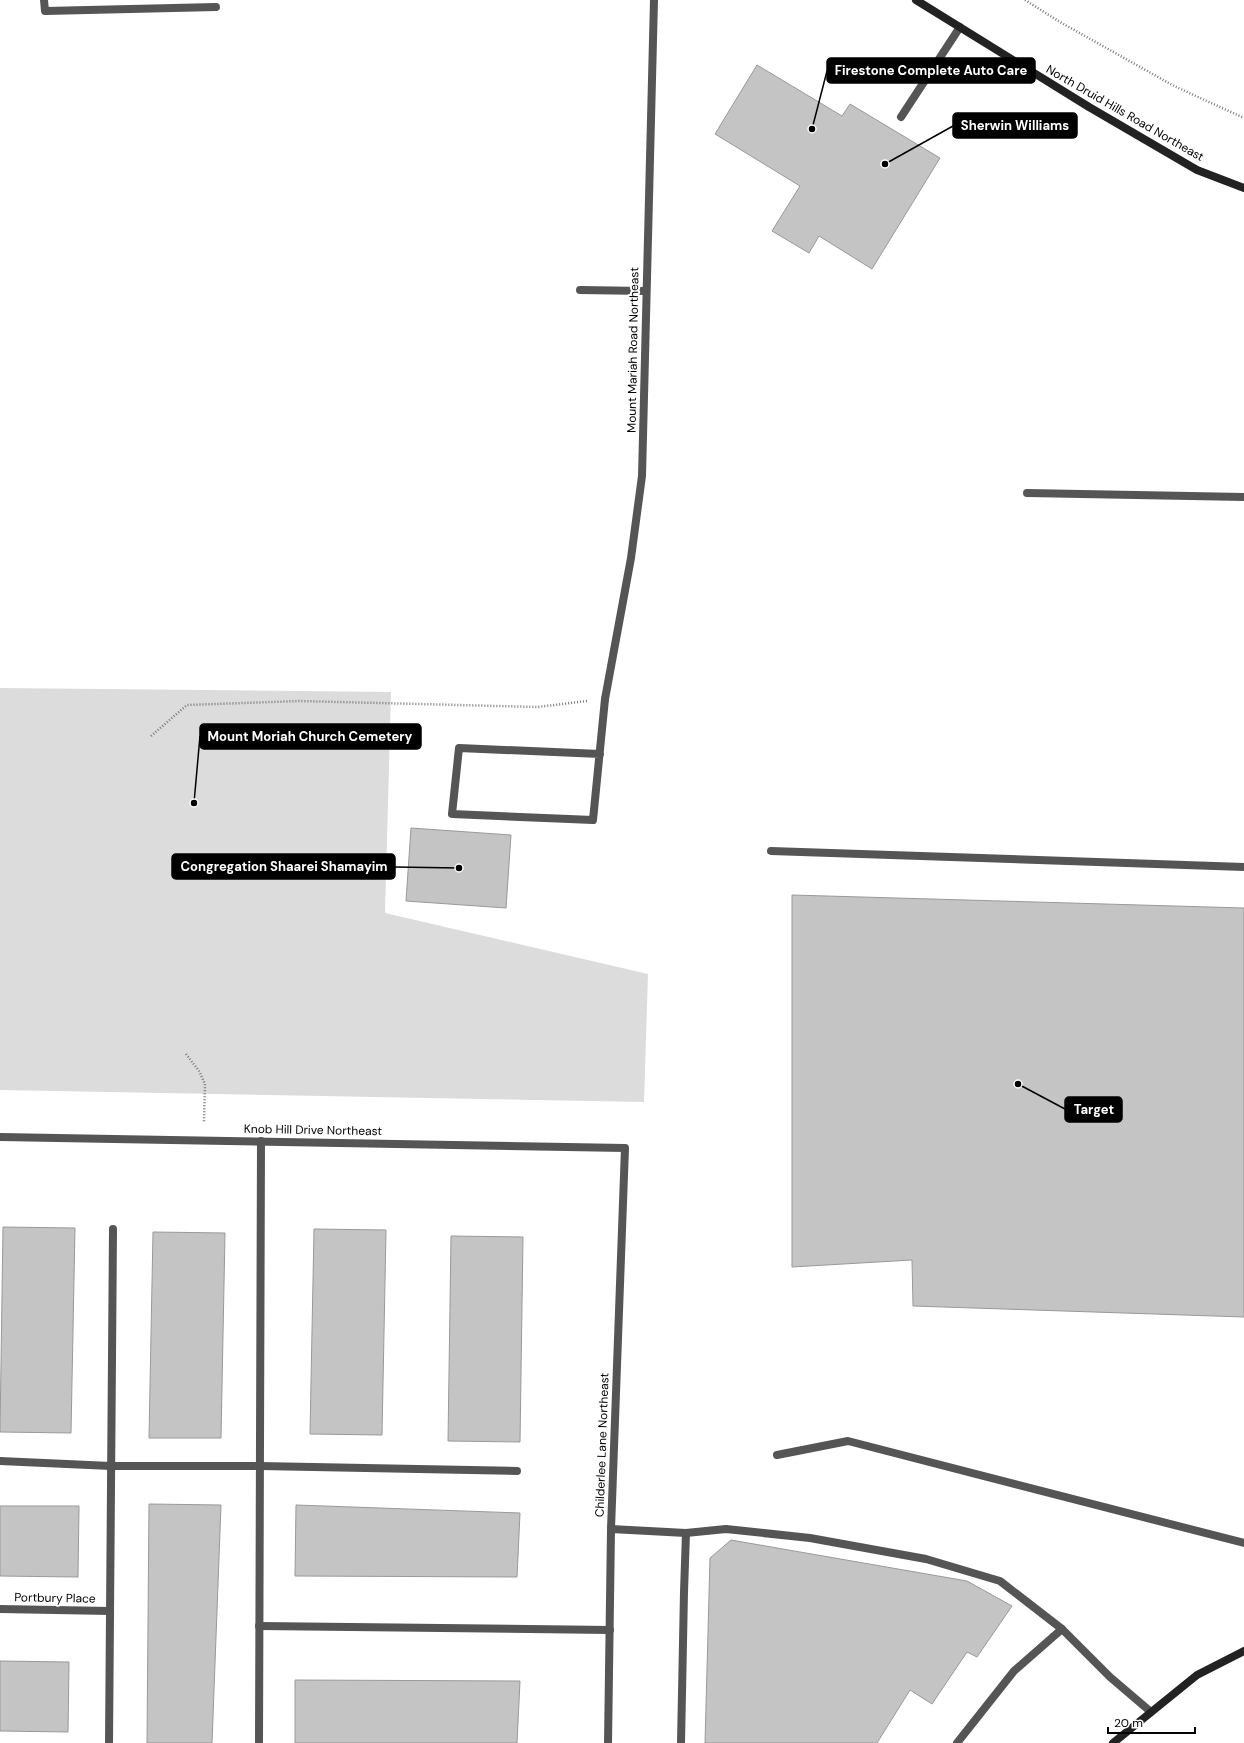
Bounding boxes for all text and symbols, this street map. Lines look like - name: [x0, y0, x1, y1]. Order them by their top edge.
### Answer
- callout: Firestone Complete Auto Care: [827, 58, 1035, 83]
- street label: North Druid Hills Road Northeast: [1043, 61, 1207, 165]
- text: Firestone Complete Auto Care: [835, 62, 1027, 79]
- callout: Sherwin Williams: [953, 113, 1077, 138]
- text: Sherwin Williams: [961, 117, 1069, 134]
- street label: Mount Mariah Road Northeast: [624, 267, 642, 433]
- callout: Mount Moriah Church Cemetery: [200, 724, 421, 749]
- text: Mount Moriah Church Cemetery: [208, 728, 413, 745]
- callout: Congregation Shaarei Shamayim: [172, 854, 395, 879]
- text: Congregation Shaarei Shamayim: [180, 858, 388, 875]
- callout: Target: [1065, 1097, 1122, 1122]
- text: Target: [1074, 1101, 1114, 1118]
- street label: Knob Hill Drive Northeast: [244, 1121, 383, 1139]
- street label: Childerlee Lane Northeast: [591, 1372, 613, 1517]
- street label: Portbury Place: [14, 1589, 96, 1607]
- scale bar: [1108, 1709, 1195, 1735]
- text: 20 m: [1114, 1715, 1143, 1731]

